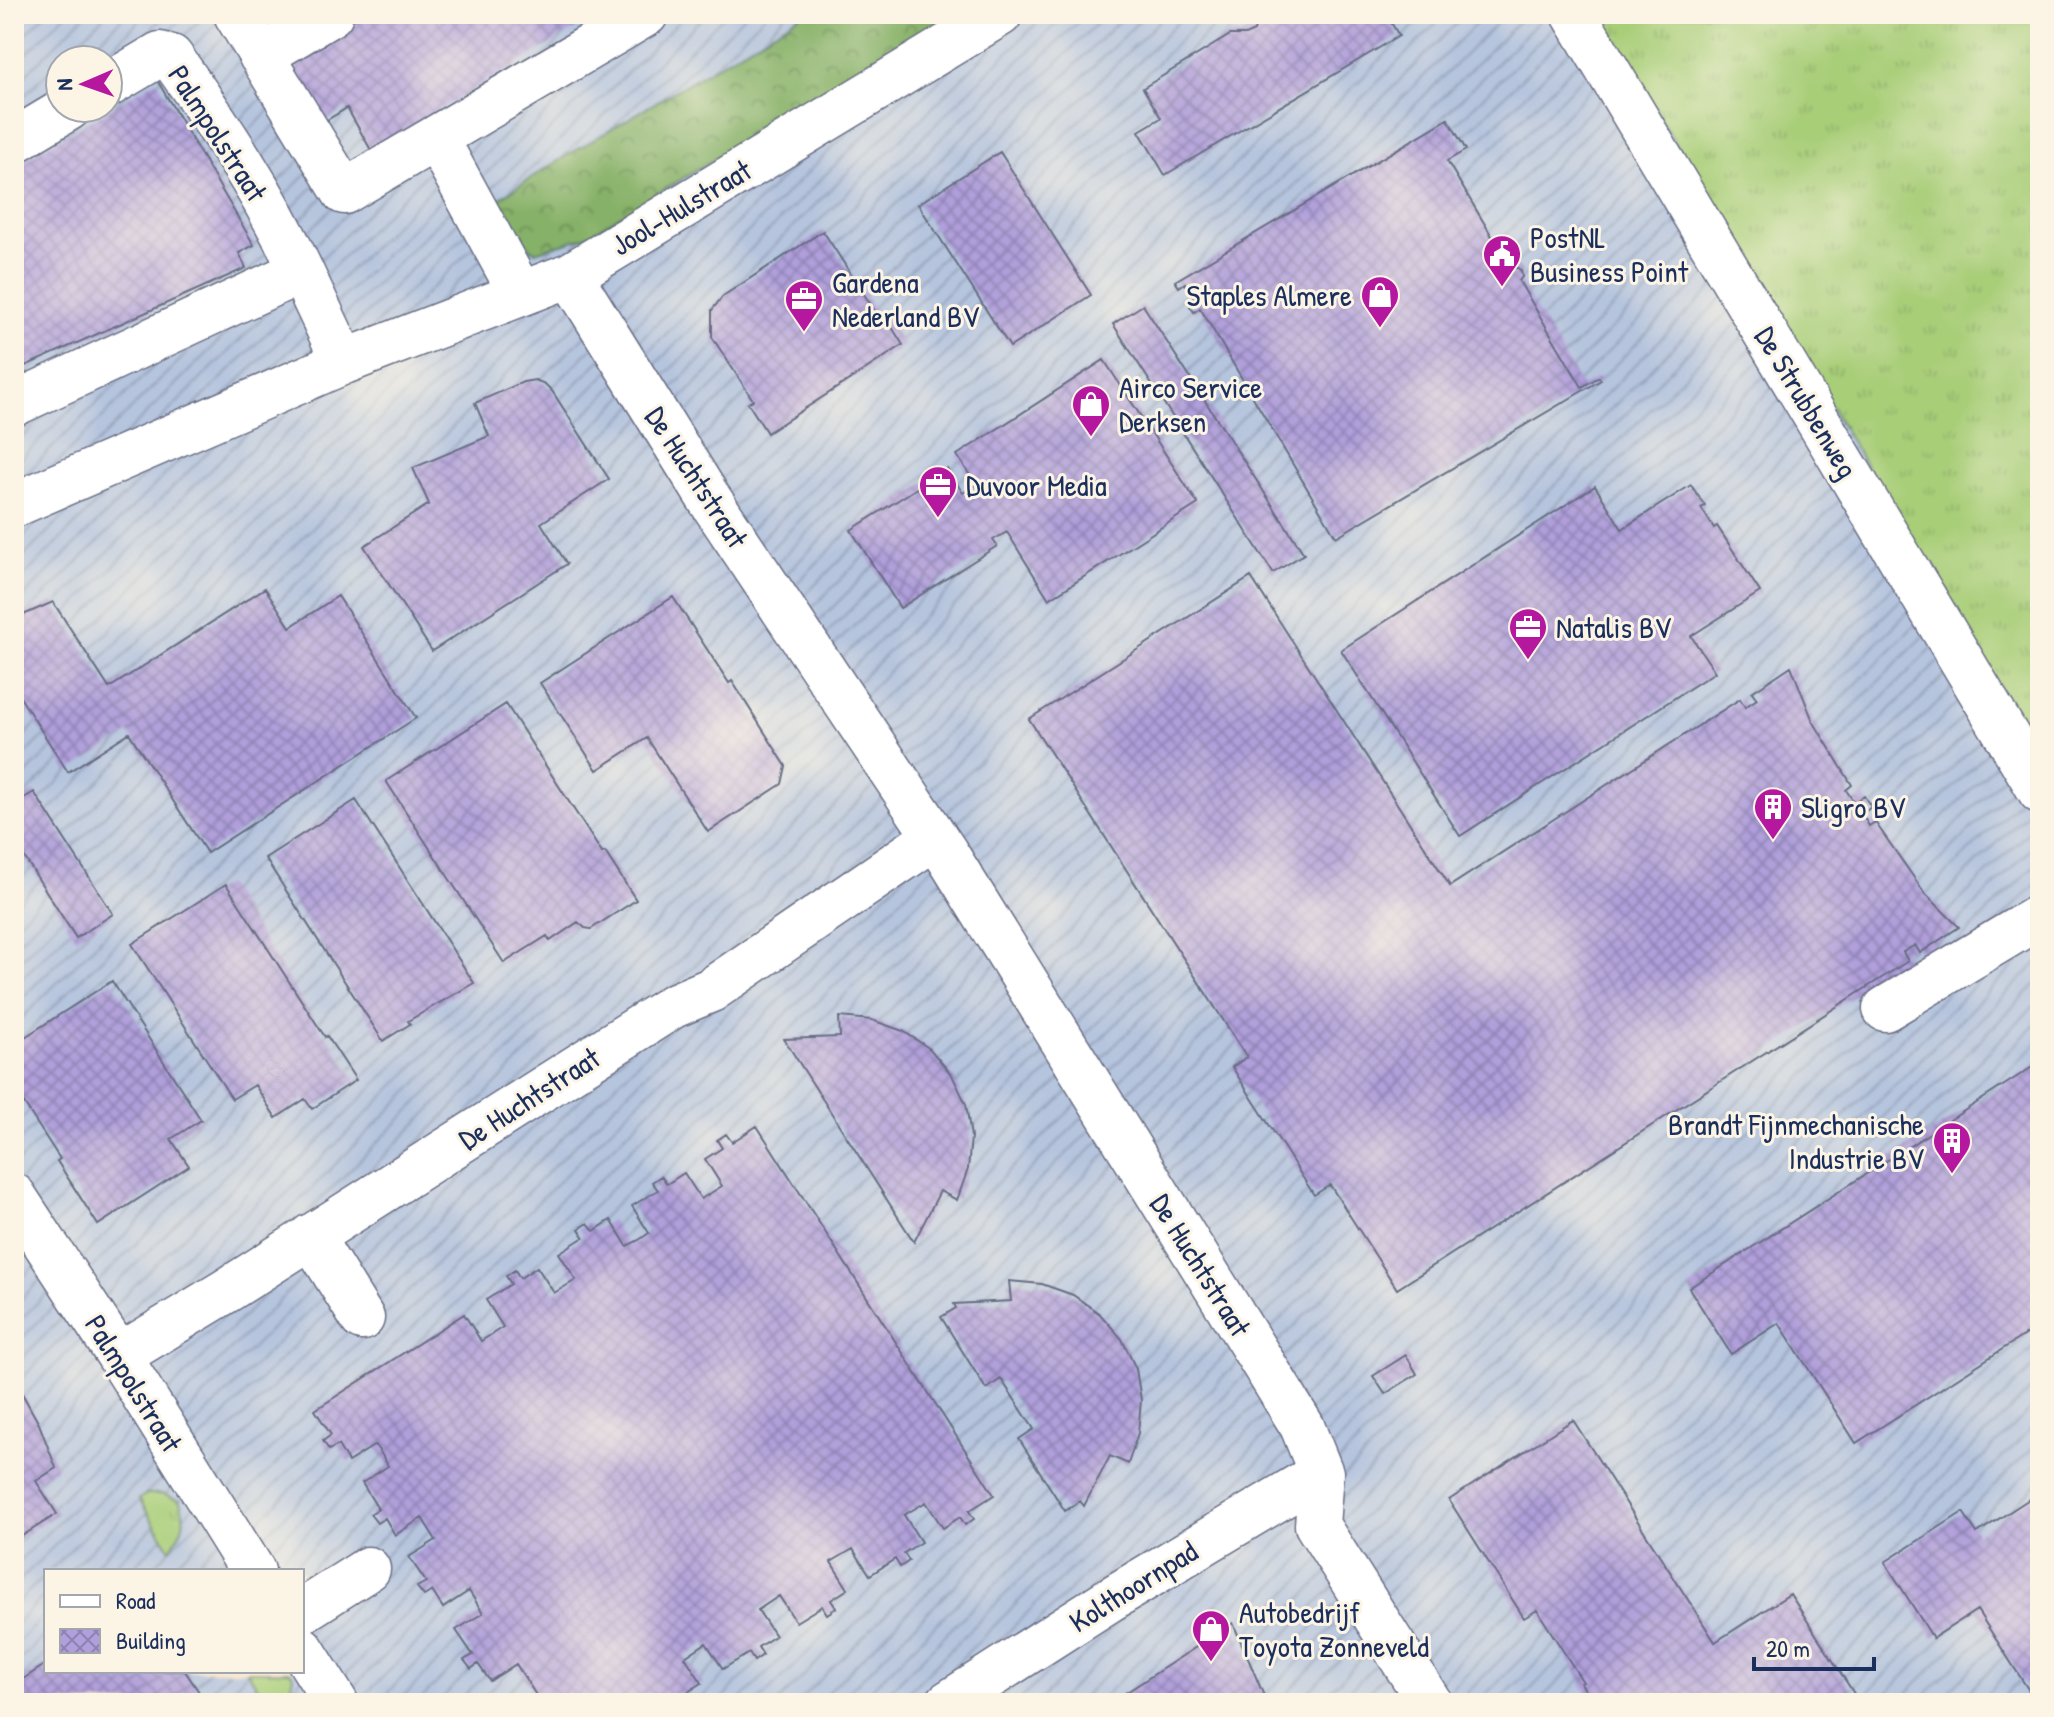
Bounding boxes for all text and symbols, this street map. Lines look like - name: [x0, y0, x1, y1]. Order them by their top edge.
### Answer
- north arrow: [44, 44, 124, 124]
- street label: Palmpolstraat: [159, 57, 277, 209]
- text: N: [49, 78, 79, 91]
- street label: Jool-Hulstraat: [604, 149, 759, 264]
- place label: PostNL Business Point: [1530, 217, 1689, 291]
- public building icon: PostNL Business Point: [1481, 233, 1523, 288]
- place label: Gardena Nederland BV: [832, 262, 979, 336]
- shop icon: Staples Almere: [1359, 274, 1401, 329]
- place label: Staples Almere: [1186, 275, 1352, 315]
- office icon: Gardena Nederland BV: [783, 278, 825, 333]
- street label: De Strubbenweg: [1746, 319, 1868, 485]
- place label: Airco Service Derksen: [1119, 367, 1262, 441]
- shop icon: Airco Service Derksen: [1070, 383, 1112, 438]
- street label: De Huchtstraat: [636, 399, 758, 556]
- office icon: Duvoor Media: [917, 464, 959, 519]
- place label: Duvoor Media: [966, 465, 1107, 505]
- office icon: Natalis BV: [1507, 606, 1549, 661]
- place label: Natalis BV: [1556, 607, 1671, 647]
- building icon: Sligro BV: [1752, 786, 1794, 841]
- place label: Sligro BV: [1801, 787, 1906, 827]
- street label: De Huchtstraat: [451, 1037, 608, 1159]
- place label: Brandt Fijnmechanische Industrie BV: [1668, 1104, 1924, 1178]
- building icon: Brandt Fijnmechanische Industrie BV: [1931, 1120, 1973, 1175]
- street label: De Huchtstraat: [1141, 1186, 1261, 1344]
- street label: Palmpolstraat: [76, 1307, 192, 1460]
- street label: Kolthoornpad: [1061, 1531, 1205, 1641]
- legend: [44, 1569, 304, 1673]
- text: Road: [116, 1584, 155, 1616]
- place label: Autobedrijf Toyota Zonneveld: [1239, 1592, 1429, 1666]
- shop icon: Autobedrijf Toyota Zonneveld: [1190, 1608, 1232, 1663]
- scale bar: [1754, 1621, 1874, 1671]
- text: Building: [116, 1624, 186, 1656]
- text: 20 m: [1766, 1632, 1810, 1664]

